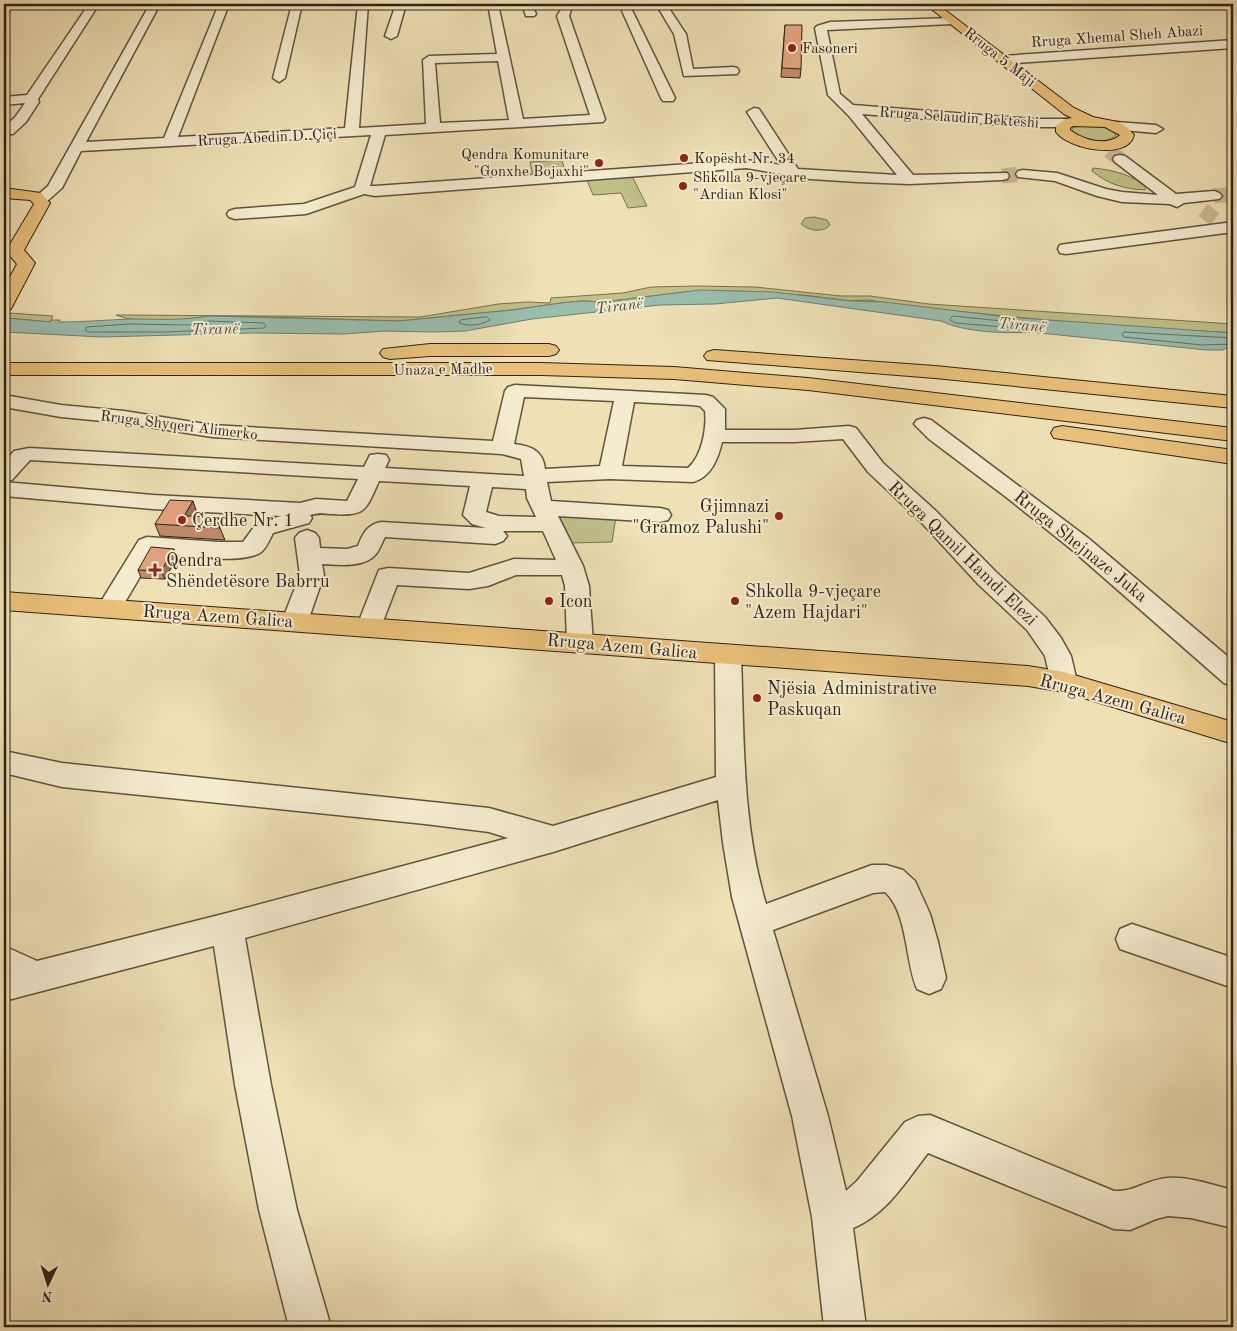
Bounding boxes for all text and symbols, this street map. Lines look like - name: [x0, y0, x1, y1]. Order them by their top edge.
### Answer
- street label: Rruga Xhemal Sheh Abazi: [1031, 24, 1204, 51]
- street label: Rruga 5 Maji: [960, 26, 1038, 91]
- marker: Fasoneri: [786, 42, 798, 54]
- place label: Fasoneri: [802, 42, 858, 57]
- street label: Rruga Selaudin Bekteshi: [878, 105, 1039, 132]
- street label: Rruga Abedin D. Çiçi: [197, 127, 337, 150]
- place label: Qendra Komunitare "Gonxhe Bojaxhi": [461, 148, 589, 180]
- marker: Kopësht Nr. 34: [678, 152, 690, 164]
- place label: Kopësht Nr. 34: [694, 152, 795, 167]
- marker: Qendra Komunitare "Gonxhe Bojaxhi": [593, 157, 605, 169]
- place label: Shkolla 9-vjeçare "Ardian Klosi": [693, 171, 806, 203]
- marker: Shkolla 9-vjeçare "Ardian Klosi": [677, 180, 689, 192]
- water label: Tiranë: [595, 296, 645, 318]
- water label: Tiranë: [997, 316, 1048, 336]
- water label: Tiranë: [191, 322, 240, 338]
- street label: Unaza e Madhe: [393, 362, 493, 379]
- street label: Rruga Shyqeri Alimerko: [99, 409, 258, 444]
- street label: Rruga Qamil Hamdi Elezi: [884, 478, 1040, 629]
- street label: Rruga Shejnaze Juka: [1010, 488, 1151, 606]
- place label: Gjimnazi "Gramoz Palushi": [632, 498, 769, 537]
- marker: Gjimnazi "Gramoz Palushi": [773, 510, 785, 522]
- place label: Çerdhe Nr. 1: [192, 512, 294, 530]
- marker: Çerdhe Nr. 1: [176, 514, 188, 526]
- place label: Qendra Shëndetësore Babrru: [166, 552, 330, 591]
- marker: Qendra Shëndetësore Babrru: [148, 563, 162, 577]
- place label: Shkolla 9-vjeçare "Azem Hajdari": [745, 583, 881, 622]
- place label: Icon: [559, 593, 593, 611]
- marker: Icon: [543, 595, 555, 607]
- marker: Shkolla 9-vjeçare "Azem Hajdari": [729, 595, 741, 607]
- street label: Rruga Azem Galica: [142, 603, 294, 631]
- street label: Rruga Azem Galica: [546, 631, 698, 663]
- street label: Rruga Azem Galica: [1037, 672, 1188, 728]
- place label: Njësia Administrative Paskuqan: [767, 680, 937, 719]
- marker: Njësia Administrative Paskuqan: [751, 692, 763, 704]
- north arrow: [22, 1258, 72, 1308]
- text: N: [41, 1289, 53, 1303]

